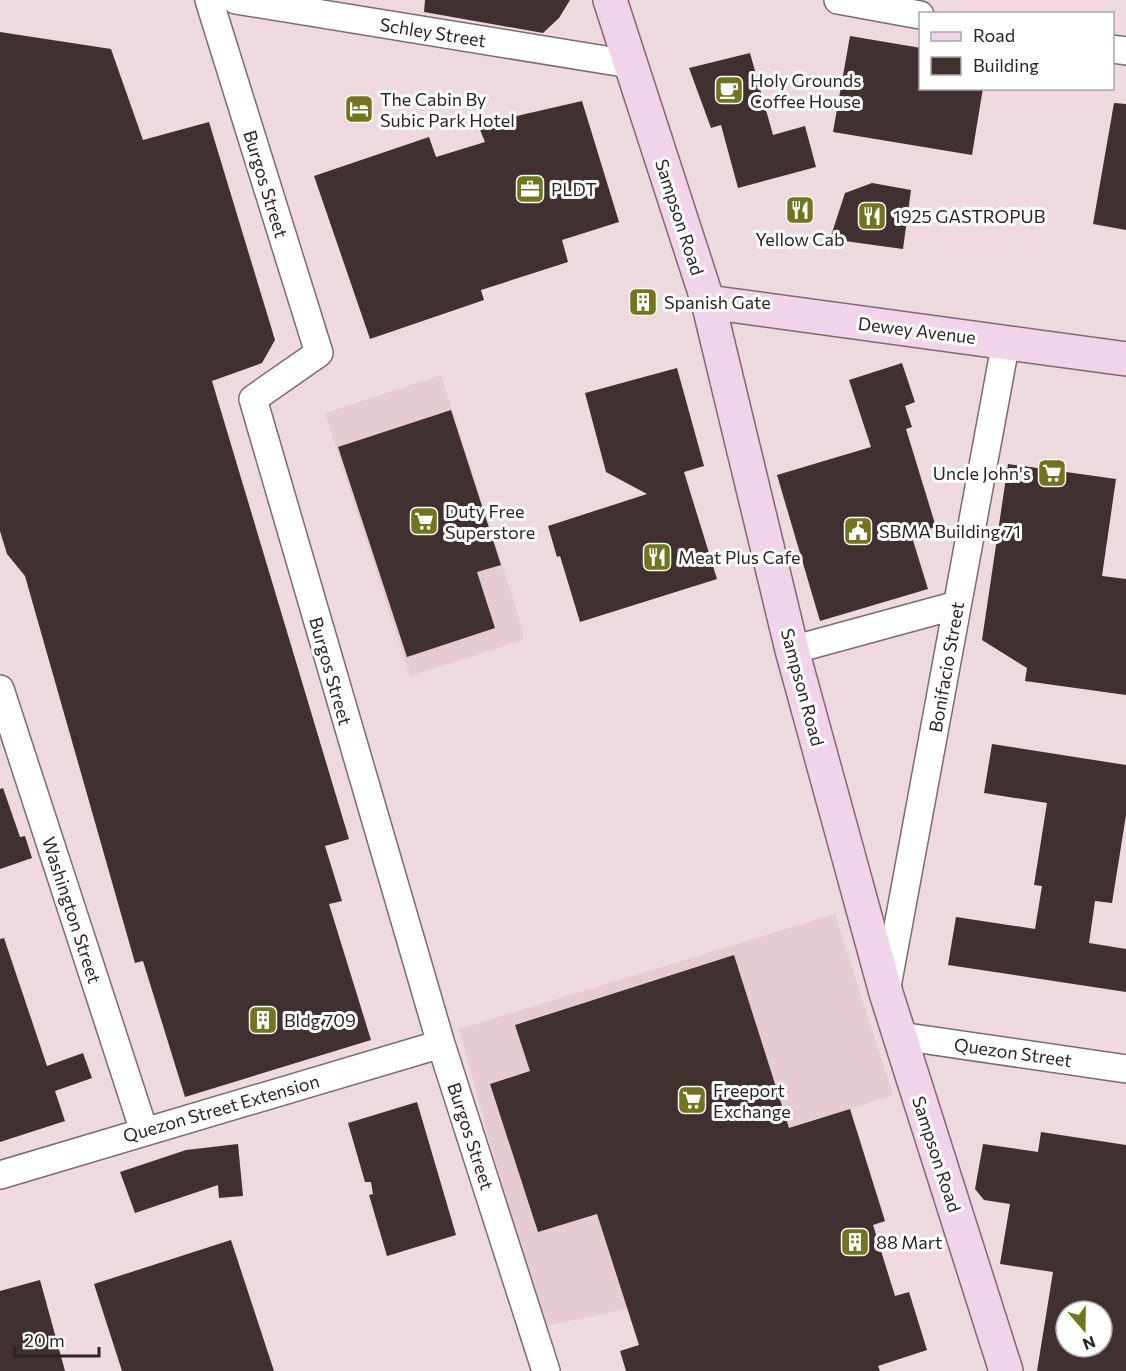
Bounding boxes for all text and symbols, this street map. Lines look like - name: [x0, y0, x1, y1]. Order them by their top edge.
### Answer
- legend: [919, 12, 1114, 90]
- street label: Schley Street: [378, 13, 488, 51]
- text: Road: [973, 24, 1015, 46]
- text: Building: [973, 54, 1039, 76]
- place label: Holy Grounds Coffee House: [750, 69, 861, 112]
- cafe icon: Holy Grounds Coffee House: [713, 74, 745, 106]
- place label: The Cabin By Subic Park Hotel: [380, 88, 515, 131]
- hotel icon: The Cabin By Subic Park Hotel: [343, 93, 375, 125]
- street label: Burgos Street: [239, 127, 293, 241]
- street label: Sampson Road: [651, 156, 709, 278]
- office icon: PLDT: [514, 173, 546, 205]
- place label: PLDT: [551, 178, 597, 200]
- restaurant icon: Yellow Cab: [784, 194, 816, 226]
- restaurant icon: 1925 GASTROPUB: [856, 200, 888, 232]
- place label: 1925 GASTROPUB: [893, 205, 1045, 227]
- place label: Yellow Cab: [755, 228, 845, 250]
- building icon: Spanish Gate: [627, 286, 659, 318]
- place label: Spanish Gate: [664, 291, 771, 313]
- street label: Dewey Avenue: [857, 312, 977, 348]
- supermarket icon: Uncle John's: [1036, 457, 1068, 489]
- place label: Uncle John's: [933, 462, 1031, 484]
- place label: Duty Free Superstore: [445, 500, 535, 543]
- supermarket icon: Duty Free Superstore: [408, 505, 440, 537]
- public building icon: SBMA Building 71: [842, 515, 874, 547]
- place label: SBMA Building 71: [879, 520, 1021, 542]
- restaurant icon: Meat Plus Cafe: [641, 541, 673, 573]
- place label: Meat Plus Cafe: [678, 546, 800, 568]
- street label: Bonifacio Street: [924, 600, 968, 734]
- street label: Burgos Street: [305, 614, 357, 728]
- street label: Sampson Road: [777, 626, 829, 748]
- street label: Washington Street: [38, 834, 106, 986]
- building icon: Bldg 709: [247, 1004, 279, 1036]
- place label: Bldg 709: [284, 1009, 356, 1031]
- street label: Quezon Street: [953, 1033, 1073, 1071]
- street label: Quezon Street Extension: [120, 1069, 322, 1147]
- place label: Freeport Exchange: [713, 1079, 791, 1122]
- street label: Burgos Street: [443, 1080, 499, 1192]
- supermarket icon: Freeport Exchange: [676, 1084, 708, 1116]
- street label: Sampson Road: [908, 1093, 966, 1215]
- building icon: 88 Mart: [839, 1226, 871, 1258]
- place label: 88 Mart: [876, 1231, 942, 1253]
- north arrow: [1054, 1299, 1114, 1359]
- scale bar: [15, 1320, 99, 1358]
- text: 20 m: [24, 1329, 65, 1351]
- text: N: [1080, 1333, 1098, 1355]

